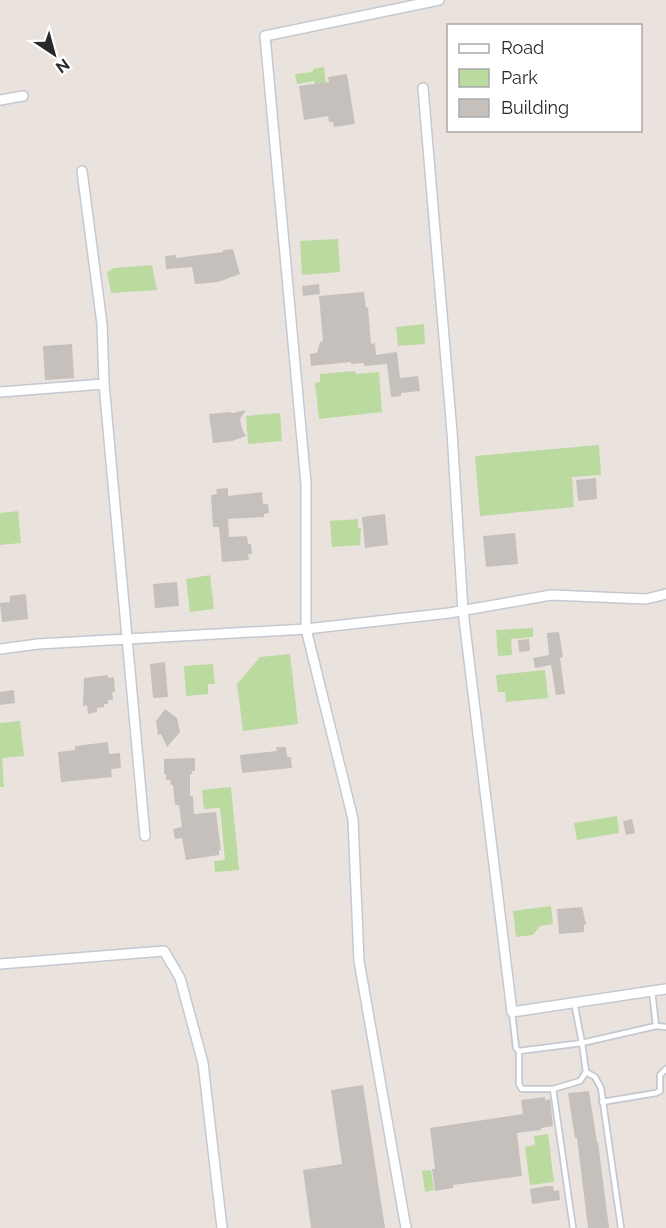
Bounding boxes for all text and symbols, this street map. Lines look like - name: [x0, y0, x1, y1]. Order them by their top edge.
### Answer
- north arrow: [24, 24, 84, 84]
- legend: [447, 24, 642, 132]
- text: Road: [501, 37, 544, 58]
- text: N: [52, 54, 73, 77]
- text: Park: [501, 67, 538, 88]
- text: Building: [501, 97, 569, 118]

